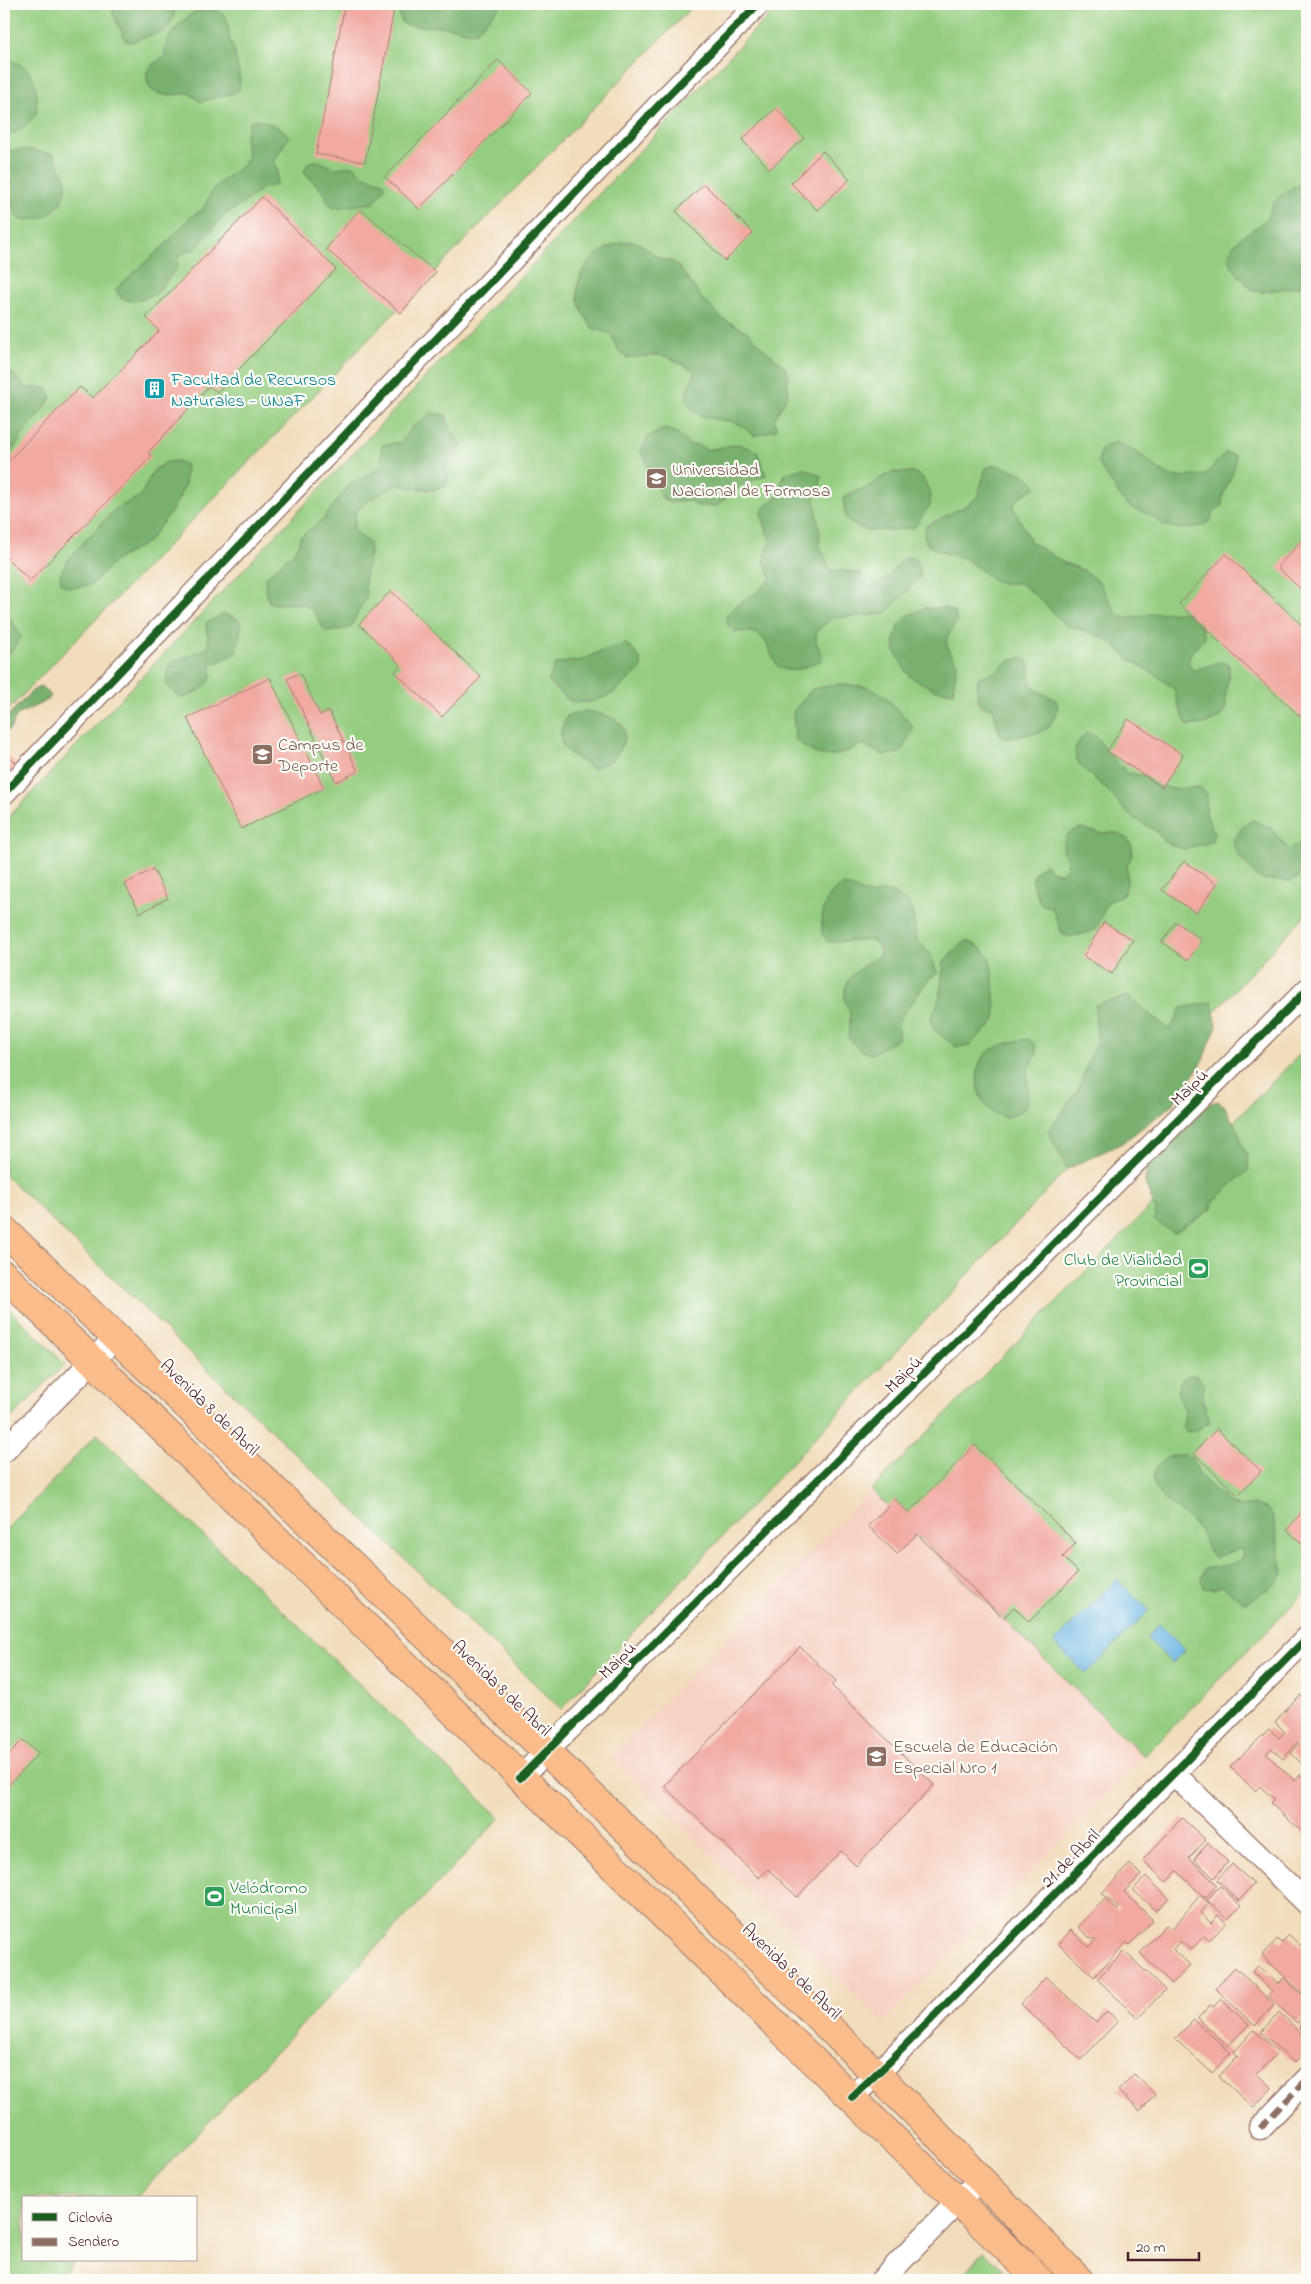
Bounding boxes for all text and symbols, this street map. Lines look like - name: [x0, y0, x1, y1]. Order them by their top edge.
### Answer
- place label: Facultad de Recursos Naturales - UNaF: [170, 368, 336, 415]
- building icon: Facultad de Recursos Naturales - UNaF: [143, 377, 167, 401]
- place label: Universidad Nacional de Formosa: [672, 458, 830, 505]
- school or university icon: Universidad Nacional de Formosa: [644, 467, 668, 491]
- place label: Campus de Deporte: [277, 733, 364, 780]
- school or university icon: Campus de Deporte: [250, 742, 274, 766]
- street label: Maipú: [1166, 1064, 1215, 1113]
- place label: Club de Vialidad Provincial: [1064, 1248, 1182, 1295]
- sports icon: Club de Vialidad Provincial: [1186, 1257, 1210, 1281]
- street label: Maipú: [880, 1351, 929, 1400]
- street label: Avenida 8 de Abril: [153, 1354, 264, 1463]
- street label: Avenida 8 de Abril: [445, 1635, 556, 1744]
- street label: Maipú: [594, 1637, 643, 1686]
- place label: Escuela de Educación Especial Nro 1: [893, 1735, 1058, 1782]
- school or university icon: Escuela de Educación Especial Nro 1: [865, 1744, 889, 1768]
- street label: 21 de Abril: [1036, 1824, 1107, 1895]
- place label: Velódromo Municipal: [229, 1876, 307, 1923]
- sports icon: Velódromo Municipal: [202, 1885, 226, 1909]
- street label: Avenida 8 de Abril: [735, 1918, 846, 2027]
- legend: [22, 2196, 198, 2262]
- text: Ciclovía: [68, 2207, 113, 2229]
- scale bar: [1128, 2229, 1200, 2261]
- text: Sendero: [68, 2231, 120, 2253]
- text: 20 m: [1136, 2237, 1166, 2259]

